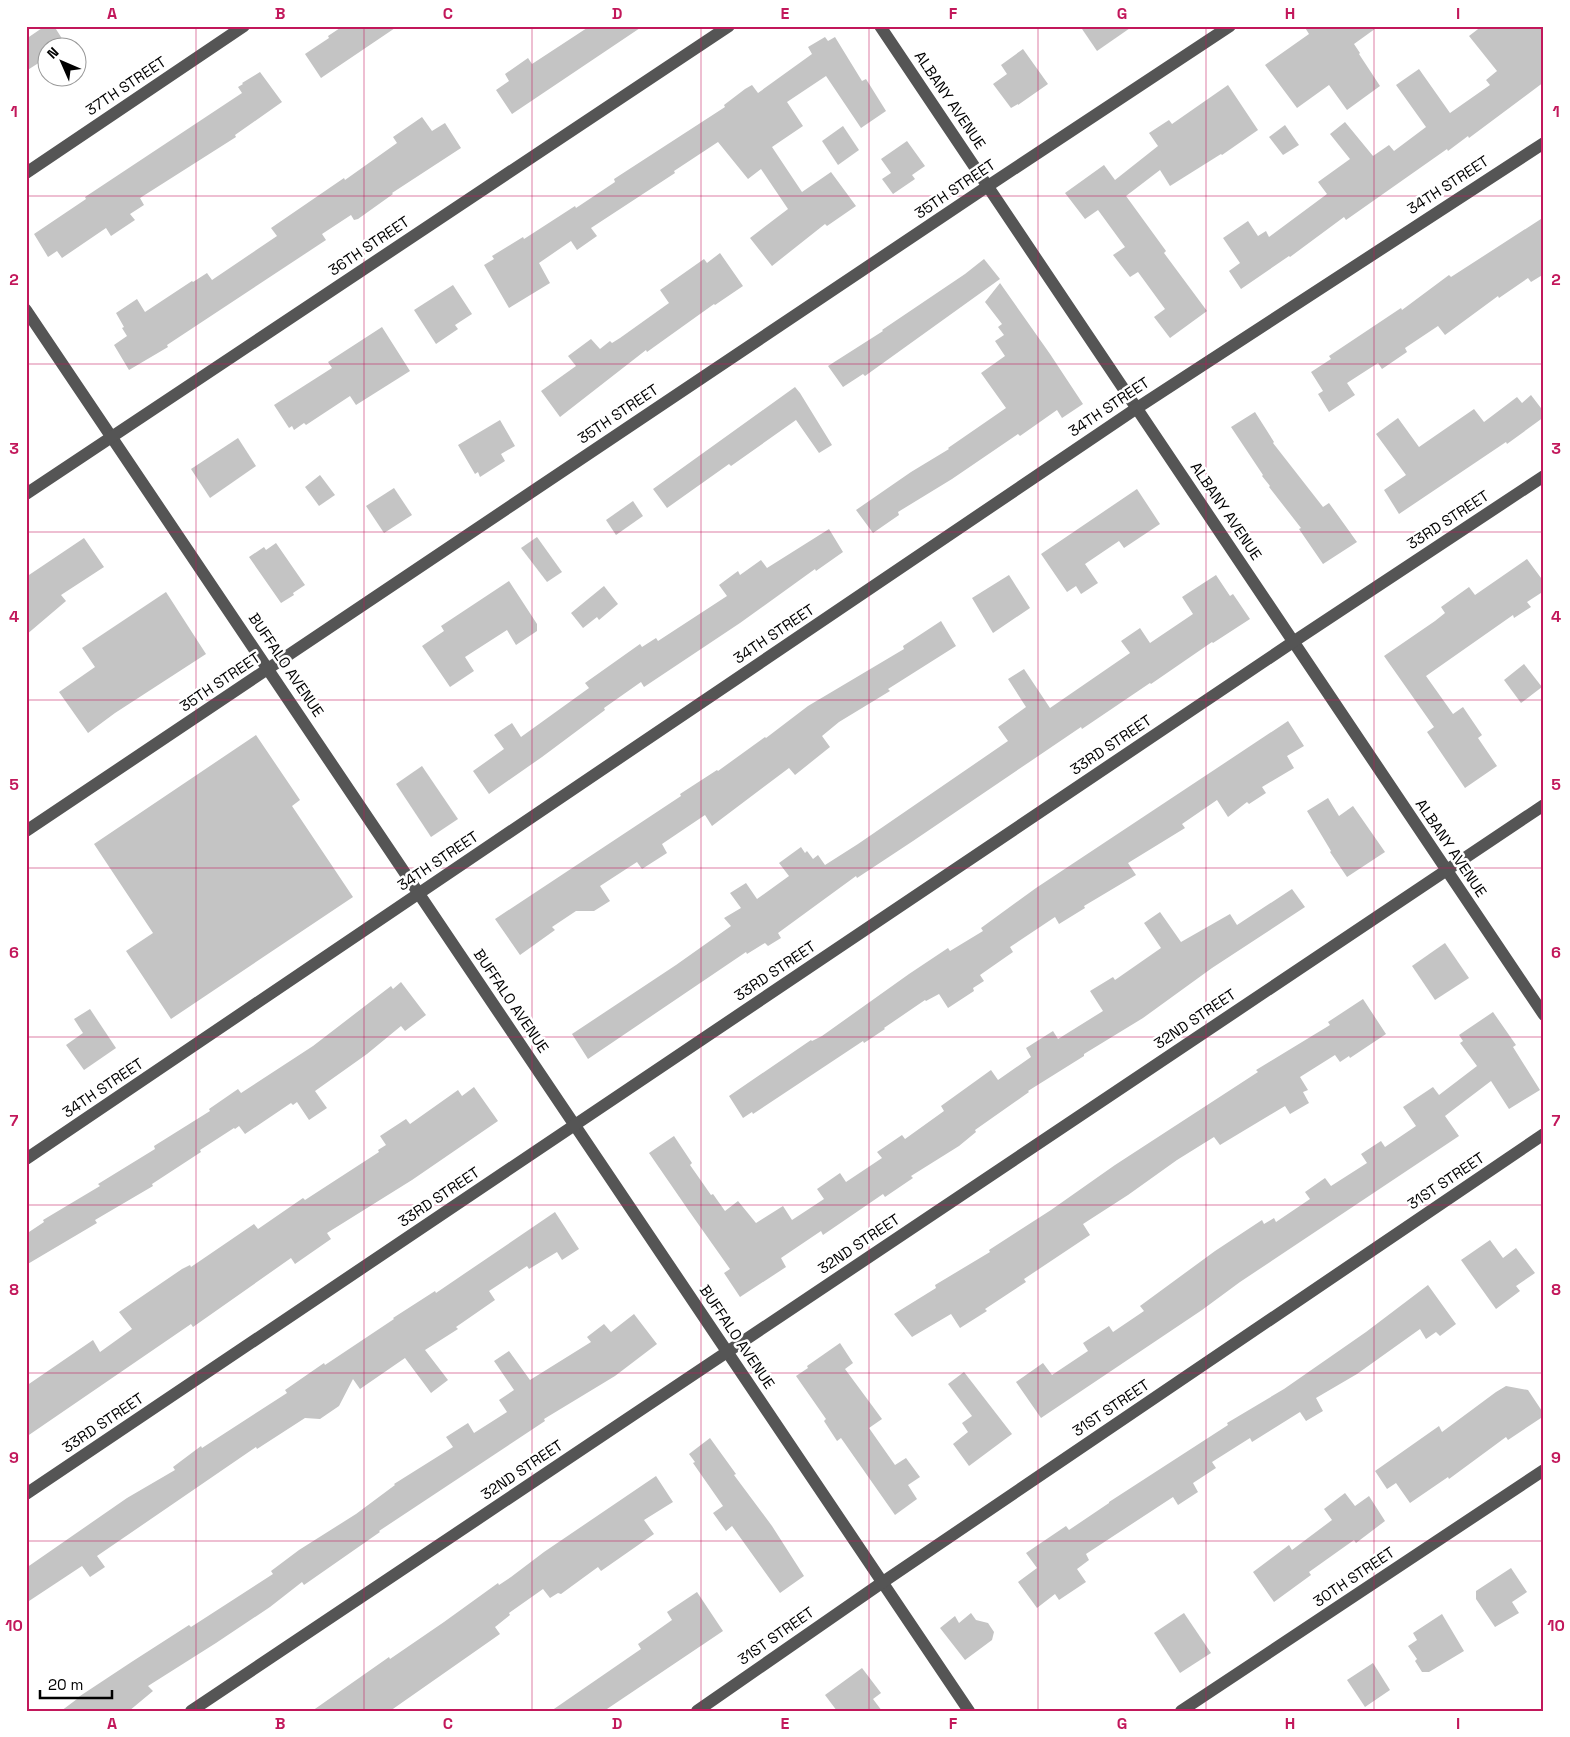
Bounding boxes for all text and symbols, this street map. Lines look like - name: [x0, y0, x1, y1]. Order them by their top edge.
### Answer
- text: A: [107, 3, 117, 24]
- text: B: [275, 3, 285, 24]
- text: C: [443, 3, 453, 24]
- text: D: [612, 3, 622, 24]
- text: E: [781, 3, 790, 24]
- text: F: [949, 3, 958, 24]
- text: G: [1117, 3, 1127, 24]
- text: H: [1285, 3, 1295, 24]
- text: I: [1456, 3, 1460, 24]
- north arrow: [38, 38, 88, 88]
- text: N: [43, 43, 62, 62]
- street label: ALBANY AVENUE: [911, 47, 990, 152]
- street label: 37TH STREET: [82, 52, 170, 119]
- text: 1: [10, 101, 18, 122]
- text: 1: [1552, 101, 1560, 122]
- street label: 34TH STREET: [1403, 151, 1492, 218]
- street label: 35TH STREET: [911, 155, 999, 223]
- street label: 36TH STREET: [325, 211, 413, 280]
- text: 2: [9, 269, 19, 290]
- text: 2: [1551, 269, 1561, 290]
- street label: 34TH STREET: [1065, 372, 1153, 441]
- street label: 35TH STREET: [574, 380, 662, 448]
- text: 3: [9, 438, 19, 459]
- text: 3: [1551, 438, 1561, 459]
- street label: ALBANY AVENUE: [1187, 458, 1266, 563]
- street label: 33RD STREET: [1403, 486, 1493, 553]
- street label: 34TH STREET: [730, 599, 818, 668]
- text: 4: [9, 606, 19, 627]
- text: 4: [1551, 606, 1561, 627]
- street label: BUFFALO AVENUE: [245, 609, 328, 720]
- street label: 35TH STREET: [176, 648, 264, 716]
- street label: 33RD STREET: [1066, 710, 1155, 779]
- text: 5: [9, 774, 19, 795]
- text: 5: [1551, 774, 1561, 795]
- street label: ALBANY AVENUE: [1412, 795, 1491, 900]
- street label: 34TH STREET: [394, 826, 482, 895]
- street label: 33RD STREET: [730, 936, 819, 1005]
- text: 6: [9, 942, 19, 963]
- text: 6: [1551, 942, 1561, 963]
- street label: BUFFALO AVENUE: [470, 945, 553, 1056]
- street label: 32ND STREET: [1150, 984, 1239, 1053]
- street label: 34TH STREET: [59, 1053, 147, 1122]
- text: 7: [10, 1110, 19, 1131]
- text: 7: [1552, 1110, 1561, 1131]
- street label: 31ST STREET: [1404, 1148, 1488, 1213]
- street label: 33RD STREET: [394, 1162, 483, 1231]
- street label: 32ND STREET: [814, 1209, 903, 1278]
- text: 8: [9, 1279, 19, 1300]
- text: 8: [1551, 1279, 1561, 1300]
- street label: BUFFALO AVENUE: [696, 1281, 779, 1392]
- street label: 31ST STREET: [1069, 1375, 1153, 1440]
- street label: 33RD STREET: [58, 1388, 147, 1457]
- street label: 32ND STREET: [477, 1435, 566, 1504]
- text: 9: [9, 1447, 19, 1468]
- text: 9: [1551, 1447, 1561, 1468]
- street label: 30TH STREET: [1309, 1542, 1398, 1611]
- street label: 31ST STREET: [734, 1602, 818, 1669]
- text: 10: [5, 1615, 23, 1636]
- text: 10: [1547, 1615, 1565, 1636]
- scale bar: [40, 1667, 112, 1699]
- text: 20 m: [48, 1675, 83, 1694]
- text: A: [107, 1713, 117, 1734]
- text: B: [275, 1713, 285, 1734]
- text: C: [443, 1713, 453, 1734]
- text: D: [612, 1713, 622, 1734]
- text: E: [781, 1713, 790, 1734]
- text: F: [949, 1713, 958, 1734]
- text: G: [1117, 1713, 1127, 1734]
- text: H: [1285, 1713, 1295, 1734]
- text: I: [1456, 1713, 1460, 1734]

